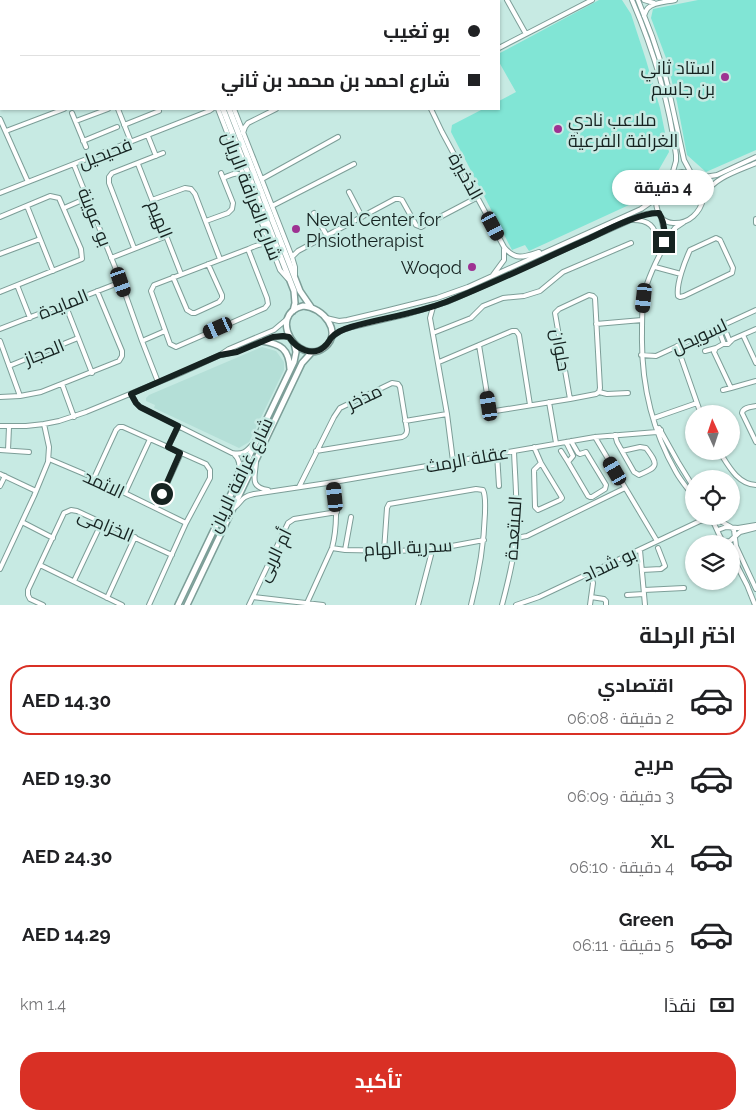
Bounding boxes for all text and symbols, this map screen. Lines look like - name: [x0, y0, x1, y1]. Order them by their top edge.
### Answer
- text: بو ثغيب: [383, 20, 450, 42]
- place label: استاد ثاني بن جاسم: [641, 57, 715, 101]
- text: شارع احمد بن محمد بن ثاني: [221, 69, 450, 91]
- marker: استاد ثاني بن جاسم: [719, 71, 731, 83]
- place label: ملاعب نادي الغرافة الفرعية: [568, 109, 678, 152]
- marker: ملاعب نادي الغرافة الفرعية: [552, 123, 564, 135]
- street label: شارع الغرافة الريان: [216, 129, 286, 264]
- street label: فحيحيل: [75, 133, 135, 174]
- street label: الذخيرة: [444, 149, 487, 204]
- callout: 4 دقيقة: [613, 170, 715, 204]
- text: 4 دقيقة: [634, 178, 692, 197]
- street label: بو عوينة: [73, 185, 116, 250]
- street label: الهيم: [141, 197, 177, 242]
- place label: Neval Center for Phsiotherapist: [306, 209, 442, 251]
- car: [479, 209, 506, 243]
- marker: Neval Center for Phsiotherapist: [290, 223, 302, 235]
- route end: [653, 231, 675, 253]
- place label: Woqod: [401, 257, 462, 278]
- marker: Woqod: [466, 261, 478, 273]
- car: [109, 265, 132, 299]
- car: [634, 282, 653, 314]
- street label: المايدة: [35, 284, 91, 324]
- street label: لسويحل: [668, 314, 731, 359]
- car: [201, 315, 234, 341]
- street label: حلوان: [546, 327, 575, 373]
- street label: الحجاز: [20, 334, 68, 371]
- street label: مذخر: [342, 380, 385, 416]
- car: [479, 390, 498, 422]
- north arrow: [685, 405, 740, 460]
- map controls: [685, 405, 740, 590]
- street label: شارع غرافة الريان: [203, 414, 279, 537]
- street label: عقلة الرمث: [424, 441, 510, 478]
- car: [601, 454, 628, 488]
- street label: الاثمد: [80, 465, 128, 503]
- button: locate: [685, 470, 740, 525]
- car: [325, 481, 344, 513]
- route start: [151, 483, 173, 505]
- street label: المبتعدة: [500, 495, 526, 561]
- street label: الخزامى: [75, 504, 137, 547]
- street label: أم الربى: [252, 525, 298, 586]
- street label: سدرية الهام: [363, 534, 453, 562]
- button: layers: [685, 535, 740, 590]
- street label: بو شداد: [578, 542, 640, 587]
- text: اختر الرحلة: [639, 622, 736, 648]
- text: اقتصادي: [598, 674, 674, 696]
- icon: car: [689, 678, 734, 723]
- text: AED 14.30: [22, 689, 111, 711]
- text: 2 دقيقة · 06:08: [567, 709, 674, 728]
- text: مريح: [634, 752, 674, 774]
- icon: car: [689, 756, 734, 801]
- text: AED 19.30: [22, 767, 111, 789]
- text: 3 دقيقة · 06:09: [567, 787, 674, 806]
- text: XL: [651, 830, 674, 852]
- icon: car: [689, 834, 734, 879]
- text: AED 24.30: [22, 845, 112, 867]
- text: 4 دقيقة · 06:10: [569, 858, 674, 877]
- text: Green: [619, 908, 674, 930]
- icon: car: [689, 912, 734, 957]
- text: AED 14.29: [22, 923, 111, 945]
- text: 5 دقيقة · 06:11: [572, 936, 674, 955]
- icon: cash: [708, 991, 736, 1019]
- text: نقدًا: [664, 994, 696, 1016]
- text: 1.4 km: [20, 995, 66, 1014]
- button: تأكيد: [20, 1052, 736, 1110]

